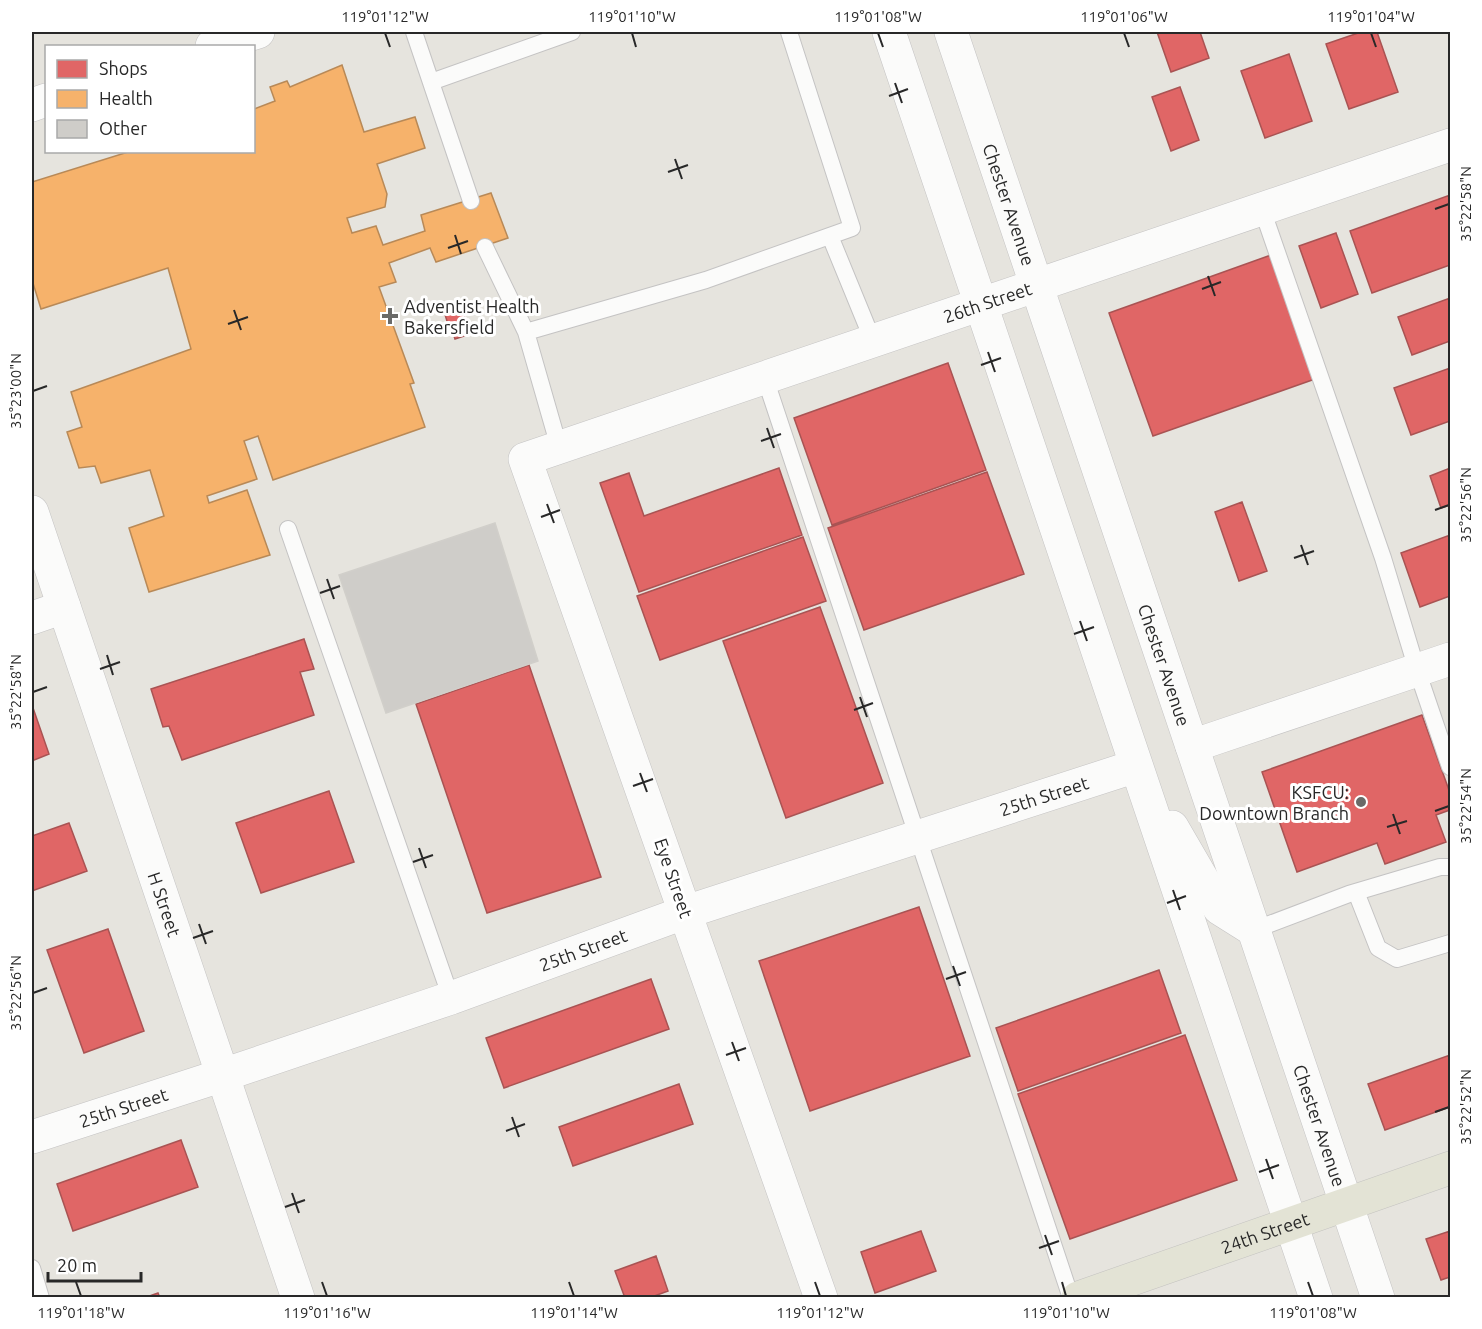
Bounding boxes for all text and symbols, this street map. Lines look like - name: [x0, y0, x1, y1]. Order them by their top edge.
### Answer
- text: 119°01'12"W: [341, 8, 429, 25]
- text: 119°01'10"W: [588, 8, 676, 25]
- text: 119°01'08"W: [834, 8, 922, 25]
- text: 119°01'06"W: [1080, 8, 1168, 25]
- text: 119°01'04"W: [1327, 8, 1415, 25]
- legend: [45, 45, 255, 153]
- text: Shops: [99, 58, 148, 78]
- text: Health: [99, 88, 153, 108]
- text: Other: [99, 118, 147, 138]
- street label: Chester Avenue: [979, 141, 1039, 268]
- text: 35°22'58"N: [1457, 166, 1474, 242]
- street label: 26th Street: [941, 278, 1034, 326]
- place label: Adventist Health Bakersfield: [404, 296, 539, 337]
- marker: Adventist Health Bakersfield: [381, 307, 399, 325]
- text: 35°23'00"N: [7, 353, 24, 429]
- text: 35°22'56"N: [1457, 467, 1474, 543]
- street label: Chester Avenue: [1135, 601, 1194, 729]
- text: 35°22'58"N: [7, 654, 24, 730]
- text: 35°22'54"N: [1457, 768, 1474, 844]
- street label: 25th Street: [997, 772, 1091, 820]
- place label: KSFCU: Downtown Branch: [1199, 782, 1349, 823]
- marker: KSFCU: Downtown Branch: [1354, 795, 1368, 809]
- street label: Eye Street: [651, 836, 697, 920]
- street label: H Street: [145, 869, 185, 939]
- street label: 25th Street: [536, 924, 630, 975]
- text: 35°22'56"N: [7, 955, 24, 1031]
- street label: Chester Avenue: [1290, 1062, 1350, 1189]
- text: 35°22'52"N: [1457, 1069, 1474, 1145]
- street label: 25th Street: [76, 1084, 170, 1131]
- street label: 24th Street: [1218, 1208, 1312, 1257]
- scale bar: [48, 1245, 141, 1283]
- text: 20 m: [57, 1255, 97, 1275]
- text: 119°01'18"W: [37, 1304, 125, 1321]
- text: 119°01'16"W: [283, 1304, 371, 1321]
- text: 119°01'14"W: [530, 1304, 618, 1321]
- text: 119°01'12"W: [776, 1304, 864, 1321]
- text: 119°01'10"W: [1022, 1304, 1110, 1321]
- text: 119°01'08"W: [1269, 1304, 1357, 1321]

